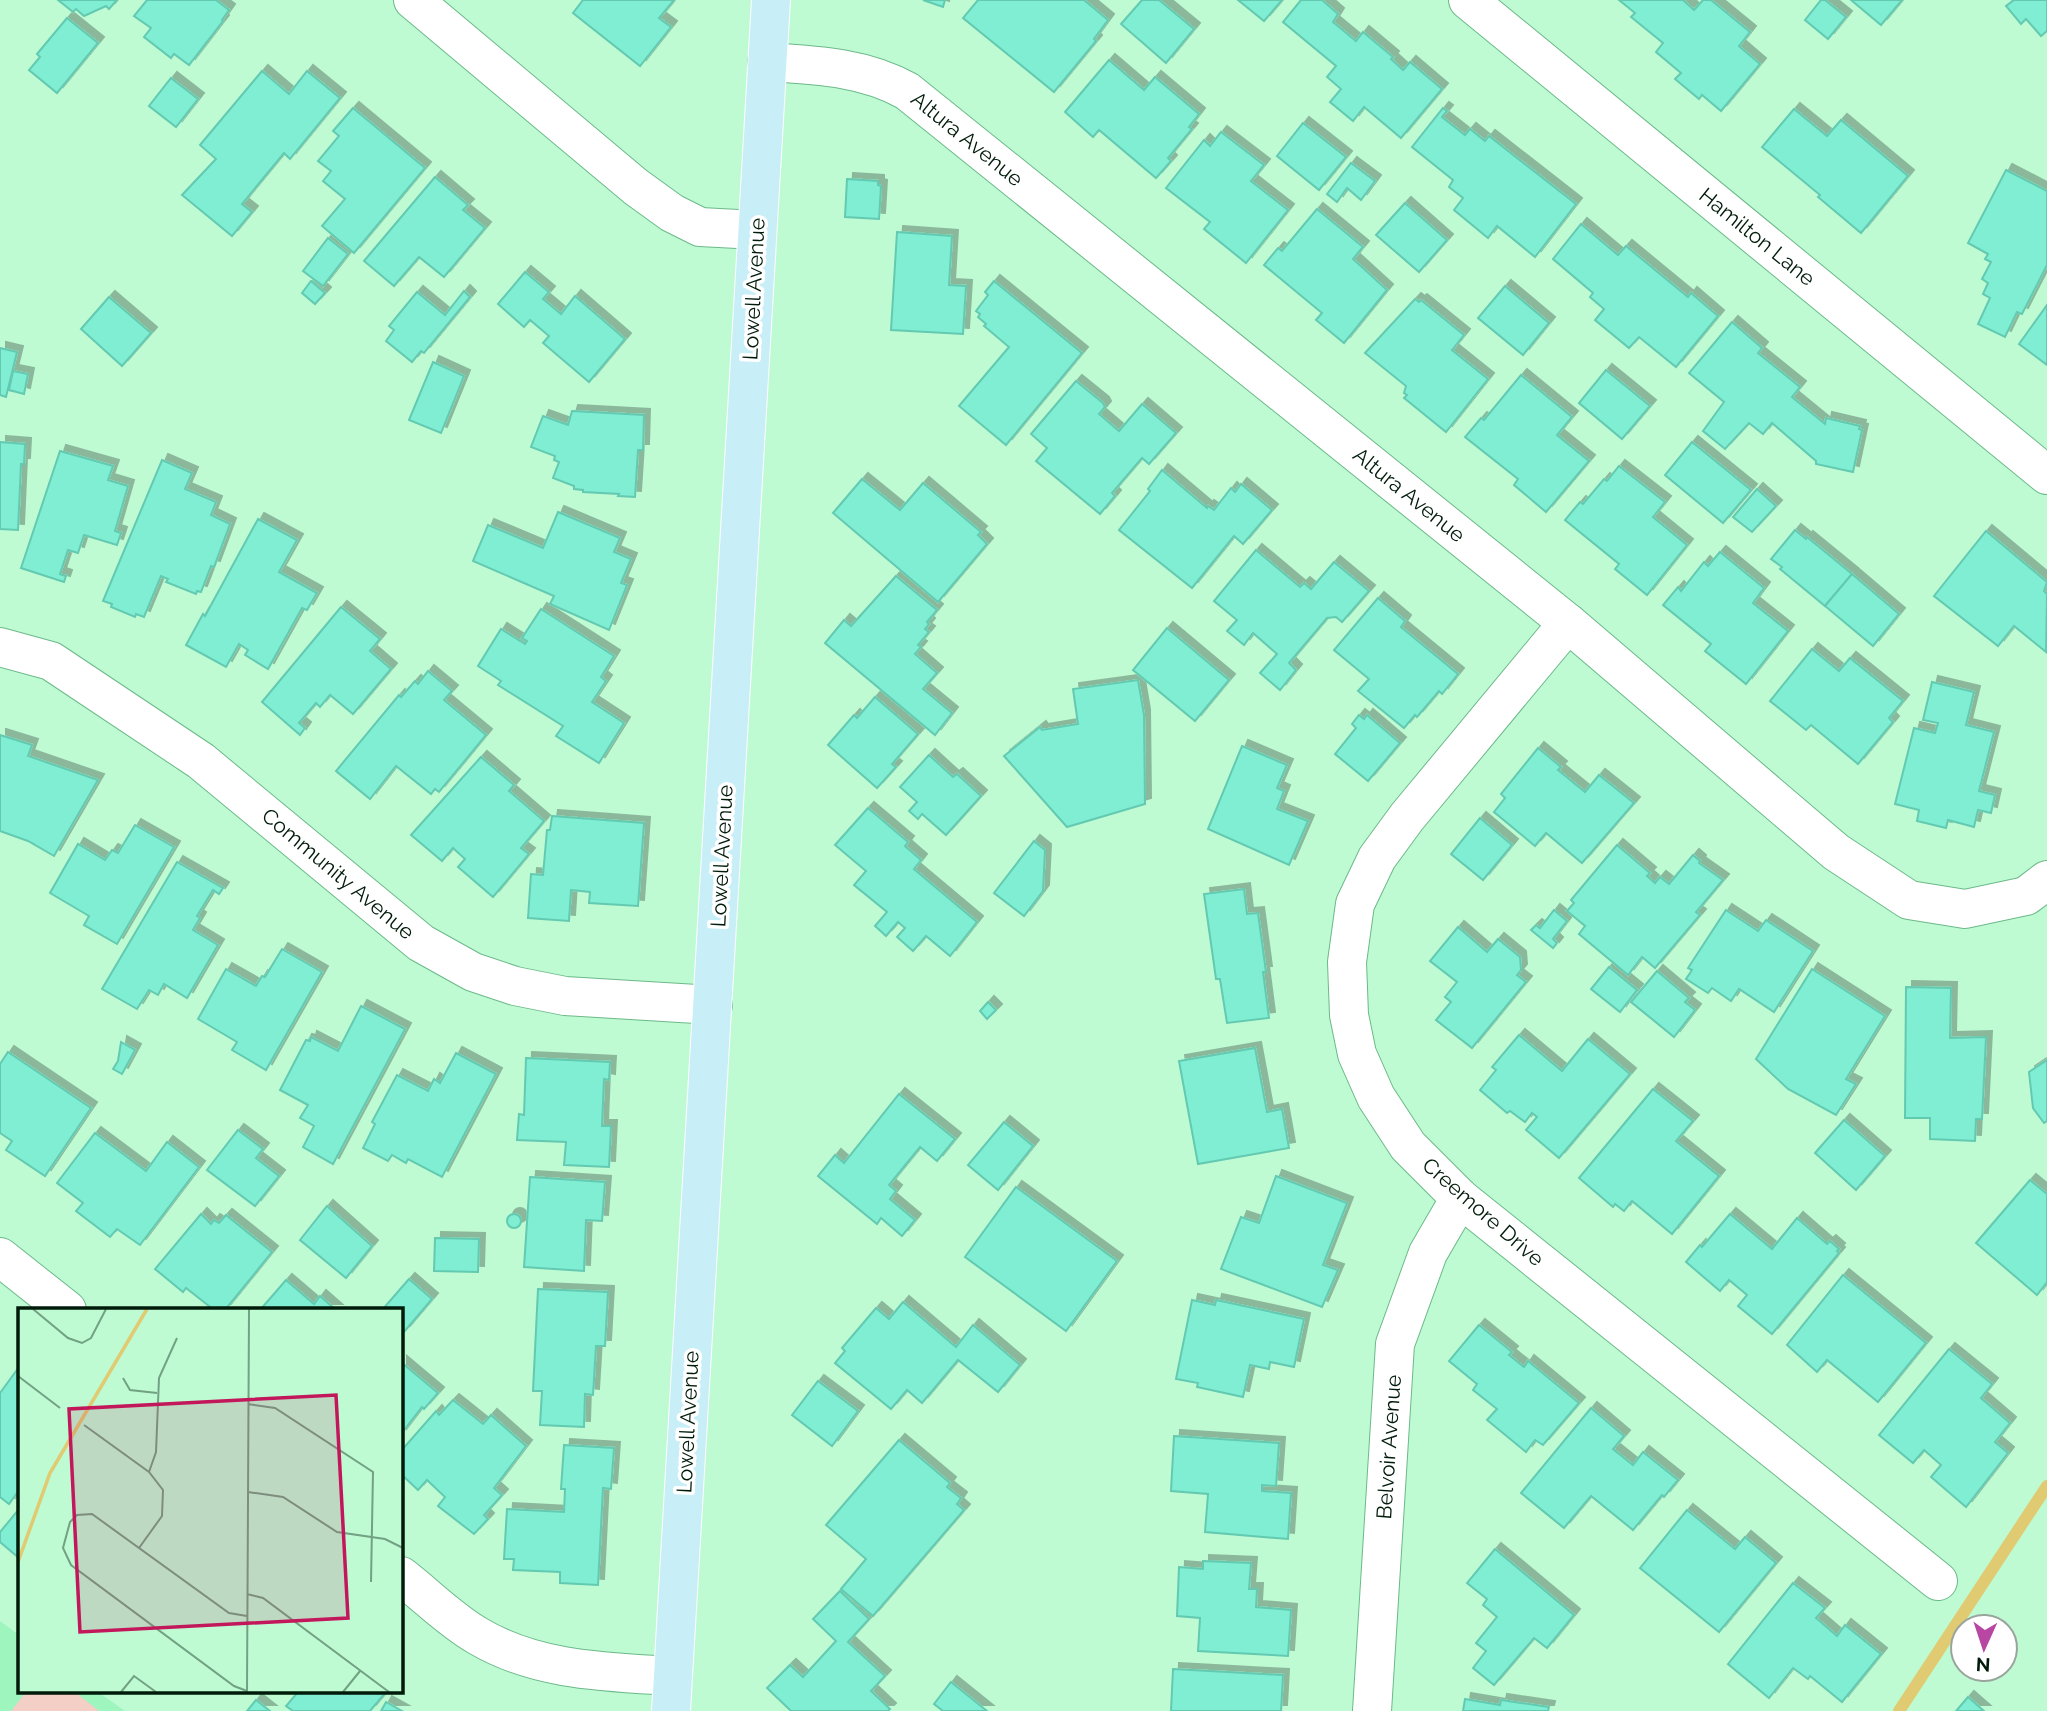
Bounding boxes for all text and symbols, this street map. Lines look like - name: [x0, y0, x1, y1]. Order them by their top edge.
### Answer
- street label: Altura Avenue: [906, 86, 1028, 191]
- street label: Hamilton Lane: [1694, 182, 1820, 291]
- street label: Lowell Avenue: [737, 217, 770, 361]
- street label: Altura Avenue: [1348, 442, 1470, 547]
- street label: Lowell Avenue: [705, 784, 738, 928]
- street label: Community Avenue: [257, 803, 420, 945]
- street label: Creemore Drive: [1417, 1152, 1549, 1271]
- inset map: [18, 1308, 402, 1694]
- street label: Lowell Avenue: [671, 1350, 704, 1494]
- street label: Belvoir Avenue: [1371, 1374, 1406, 1520]
- north arrow: [1949, 1613, 2019, 1683]
- text: N: [1975, 1654, 1991, 1676]

